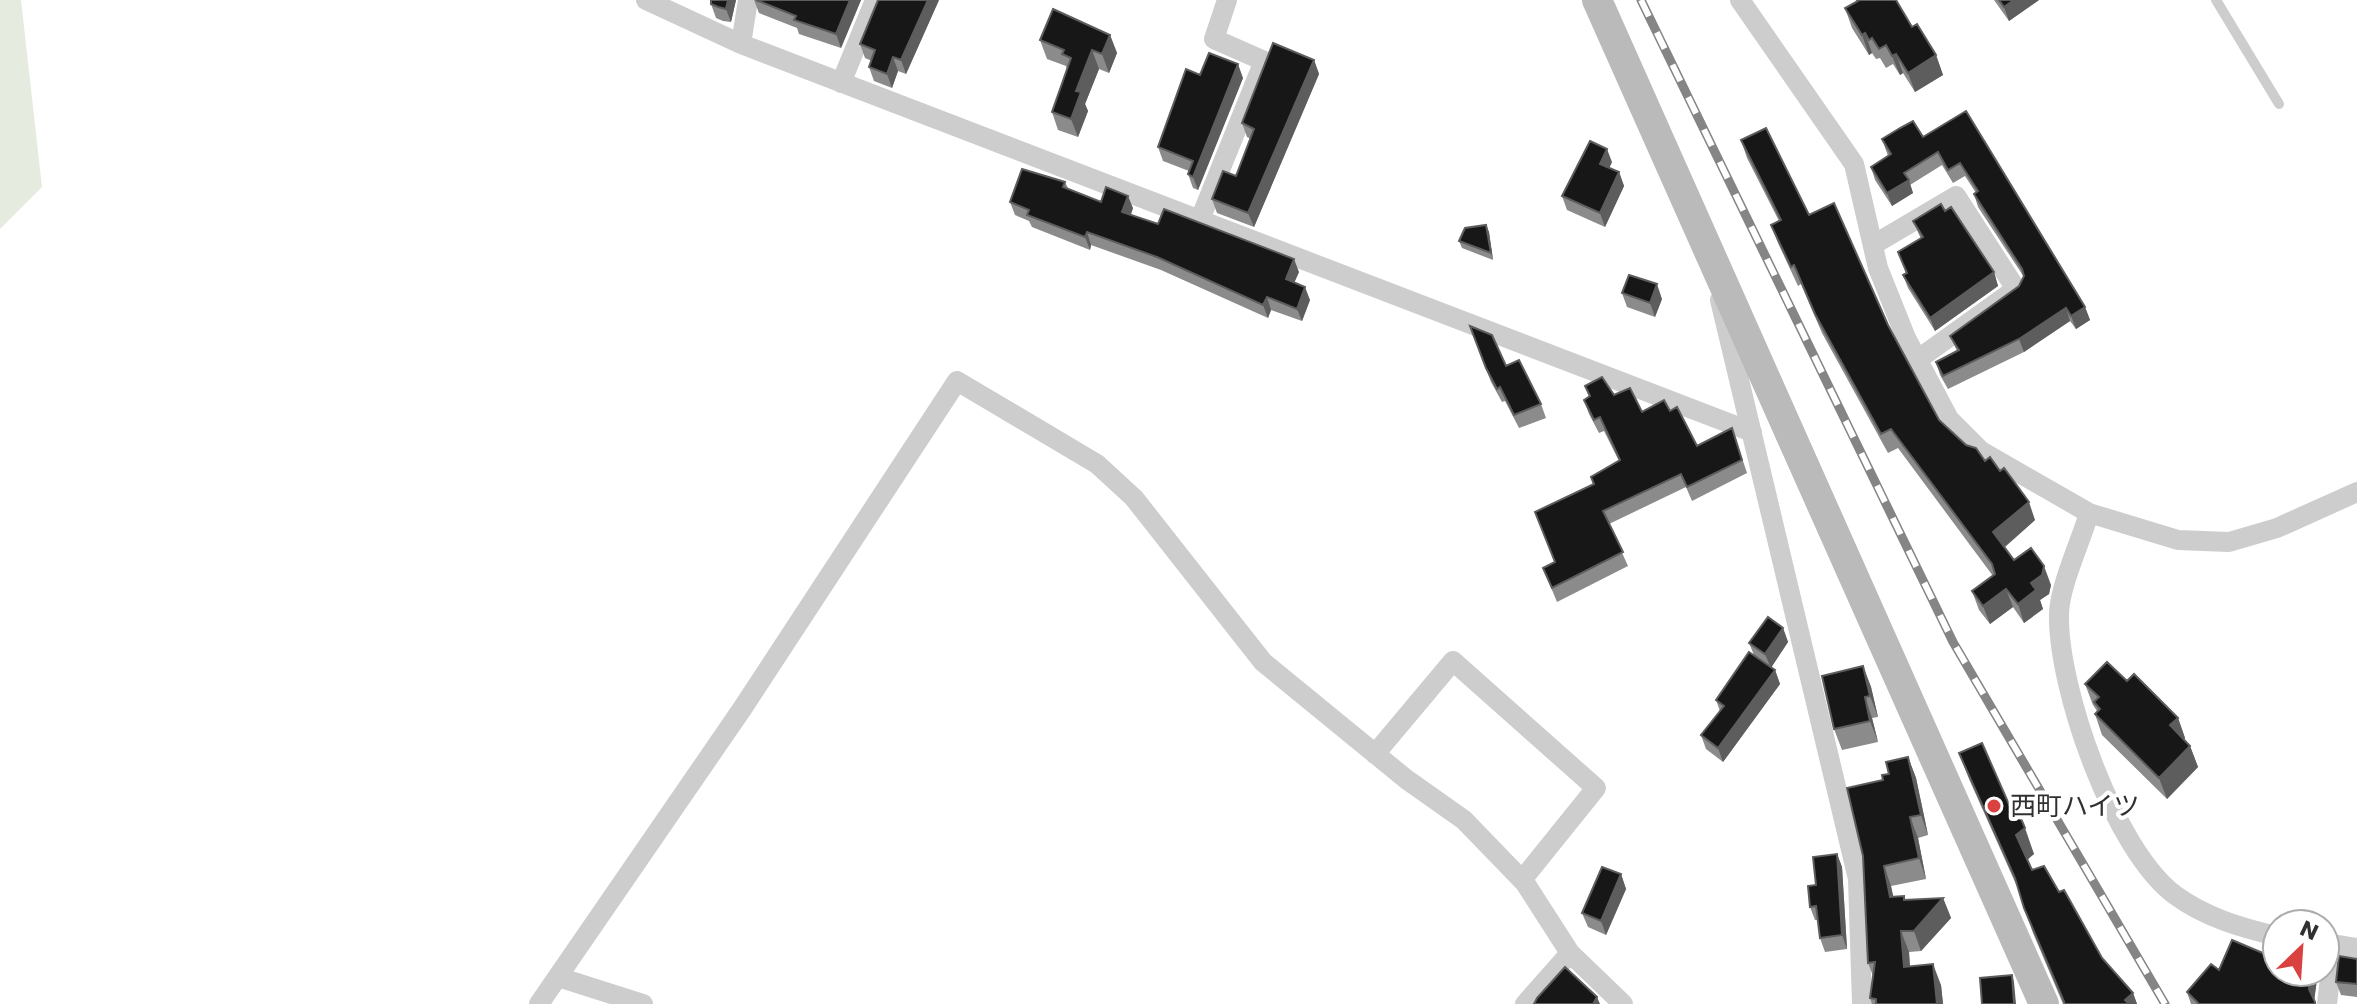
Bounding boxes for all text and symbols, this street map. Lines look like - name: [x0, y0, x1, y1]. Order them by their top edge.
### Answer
- place label: 西町ハイツ: [2010, 788, 2139, 824]
- marker: 西町ハイツ: [1985, 797, 2003, 815]
- north arrow: [2261, 908, 2341, 988]
- text: N: [2295, 913, 2323, 948]

